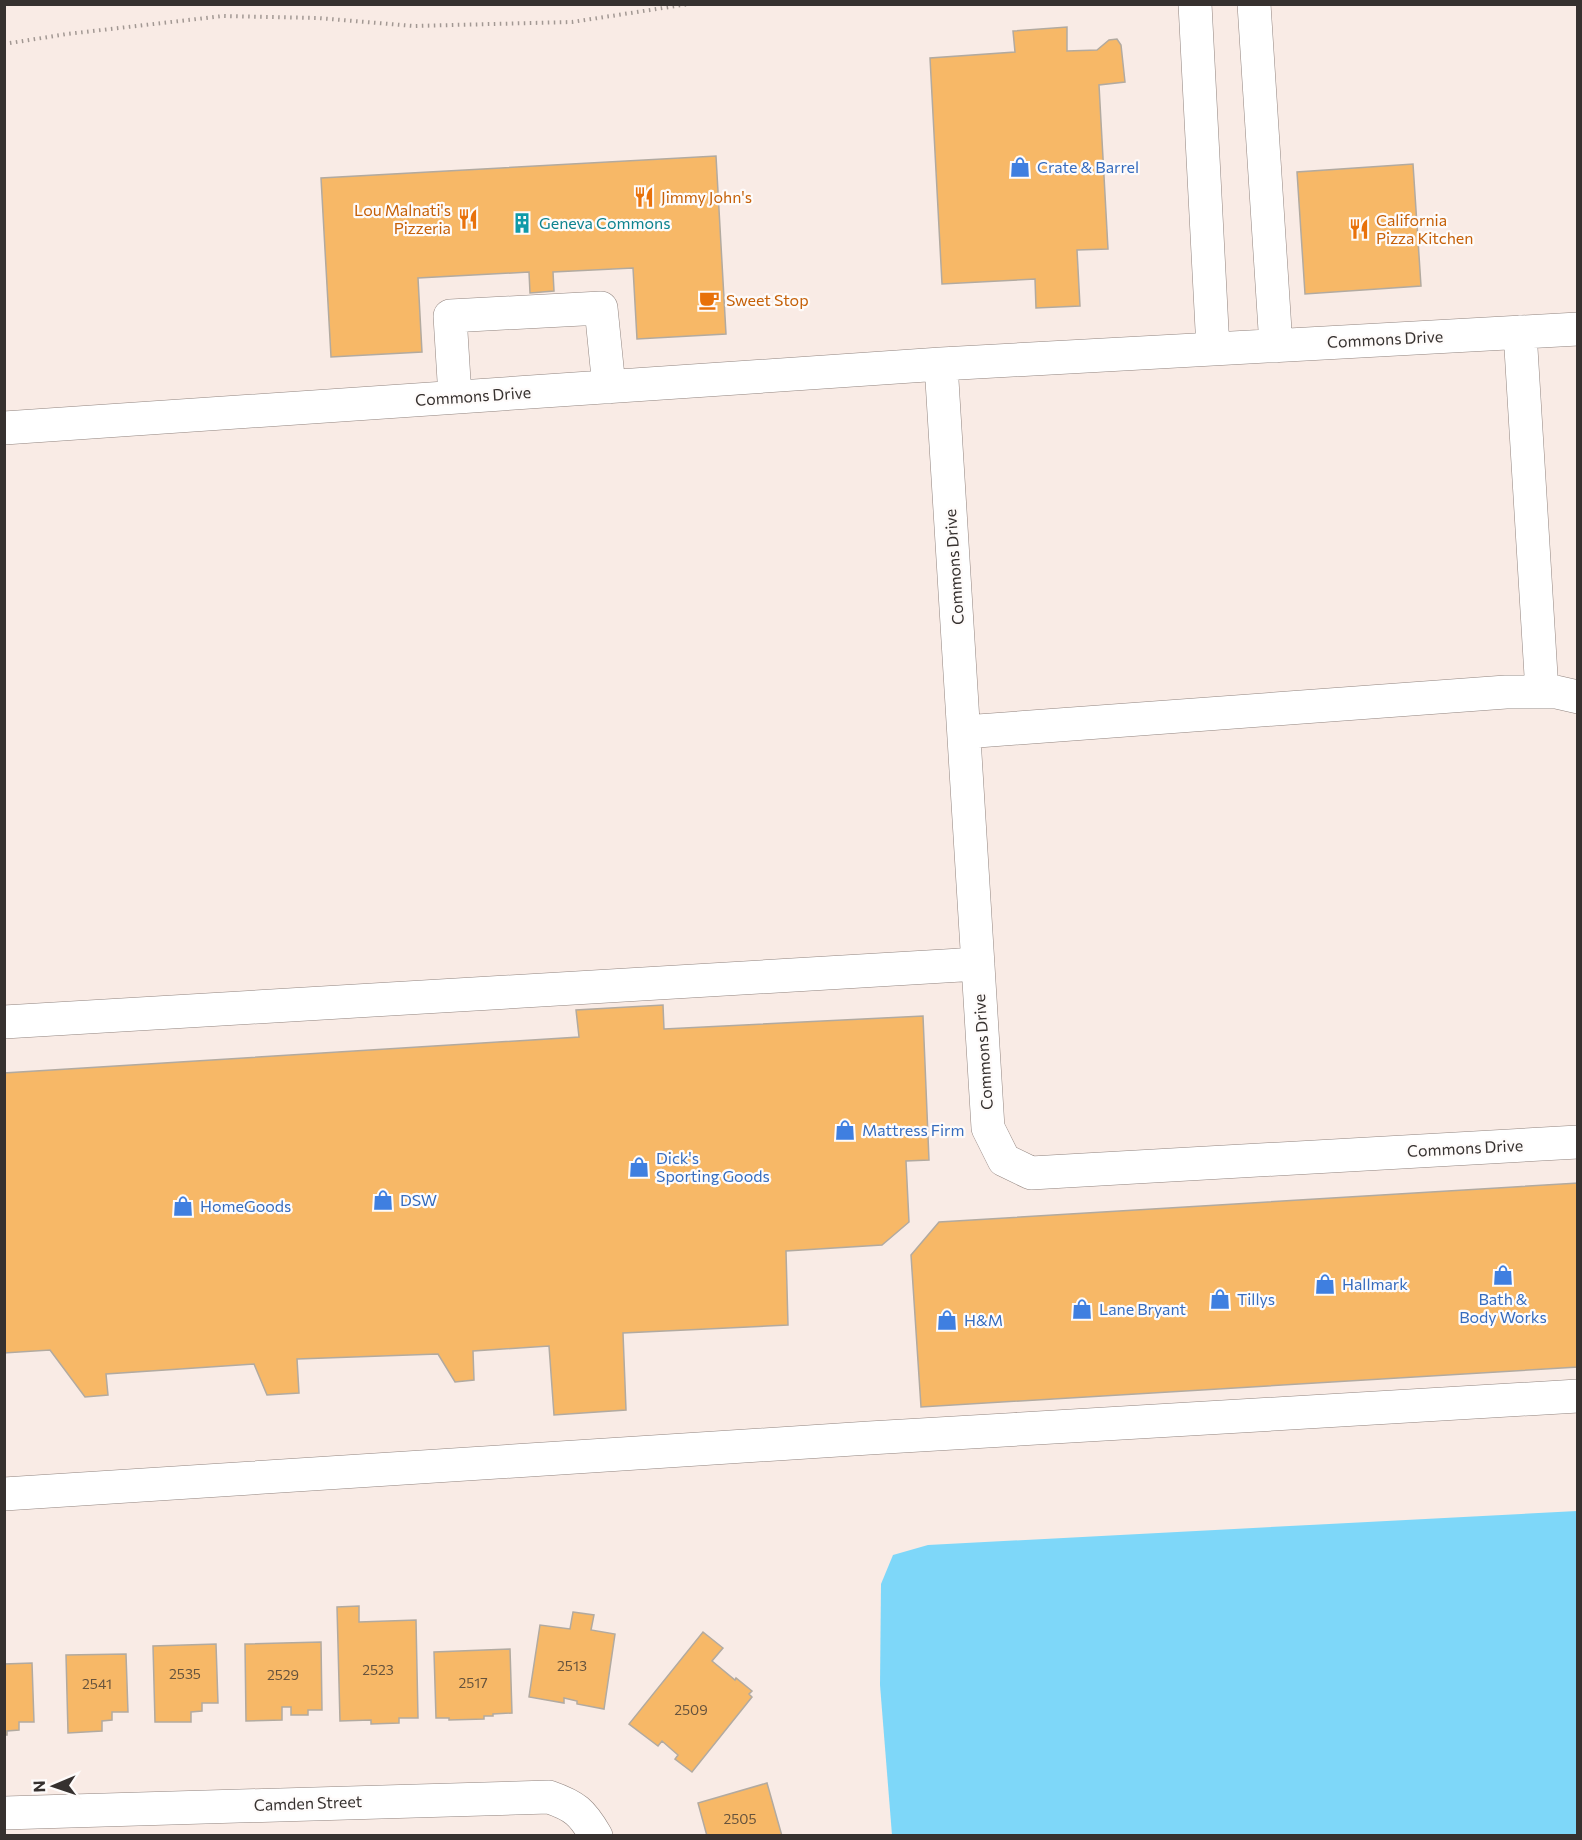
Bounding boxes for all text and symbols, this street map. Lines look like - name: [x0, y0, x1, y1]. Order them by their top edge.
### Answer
- shop icon: Crate & Barrel: [1008, 155, 1032, 179]
- place label: Crate & Barrel: [1037, 157, 1139, 176]
- restaurant icon: Jimmy John's: [632, 185, 656, 209]
- place label: Jimmy John's: [661, 187, 752, 206]
- place label: Lou Malnati's Pizzeria: [354, 200, 451, 237]
- restaurant icon: Lou Malnati's Pizzeria: [456, 207, 480, 231]
- place label: California Pizza Kitchen: [1376, 210, 1473, 247]
- building icon: Geneva Commons: [510, 211, 534, 235]
- place label: Geneva Commons: [539, 213, 671, 232]
- restaurant icon: California Pizza Kitchen: [1347, 217, 1371, 241]
- cafe icon: Sweet Stop: [697, 288, 721, 312]
- place label: Sweet Stop: [726, 290, 809, 309]
- street label: Commons Drive: [1326, 326, 1443, 351]
- street label: Commons Drive: [414, 382, 532, 409]
- street label: Commons Drive: [940, 508, 967, 626]
- street label: Commons Drive: [969, 993, 996, 1111]
- shop icon: Mattress Firm: [833, 1118, 857, 1142]
- place label: Mattress Firm: [862, 1120, 964, 1139]
- street label: Commons Drive: [1406, 1135, 1523, 1160]
- place label: Dick's Sporting Goods: [656, 1148, 770, 1185]
- shop icon: Dick's Sporting Goods: [627, 1155, 651, 1179]
- shop icon: DSW: [371, 1188, 395, 1212]
- place label: DSW: [400, 1190, 437, 1209]
- shop icon: HomeGoods: [171, 1194, 195, 1218]
- place label: HomeGoods: [200, 1196, 291, 1215]
- shop icon: Bath & Body Works: [1491, 1263, 1515, 1287]
- shop icon: Hallmark: [1313, 1272, 1337, 1296]
- place label: Hallmark: [1342, 1274, 1408, 1293]
- shop icon: Tillys: [1208, 1287, 1232, 1311]
- place label: Tillys: [1237, 1289, 1275, 1308]
- place label: Bath & Body Works: [1459, 1289, 1547, 1326]
- shop icon: Lane Bryant: [1070, 1297, 1094, 1321]
- place label: Lane Bryant: [1099, 1299, 1187, 1318]
- shop icon: H&M: [935, 1308, 959, 1332]
- place label: H&M: [964, 1310, 1003, 1329]
- house number: 2513: [557, 1657, 587, 1674]
- house number: 2523: [362, 1661, 394, 1678]
- house number: 2535: [169, 1665, 201, 1682]
- house number: 2529: [267, 1666, 299, 1683]
- house number: 2517: [458, 1674, 488, 1691]
- house number: 2541: [82, 1675, 112, 1692]
- house number: 2509: [674, 1701, 708, 1718]
- north arrow: [24, 1756, 84, 1816]
- text: N: [29, 1780, 48, 1793]
- street label: Camden Street: [253, 1791, 363, 1814]
- house number: 2505: [724, 1810, 756, 1827]

